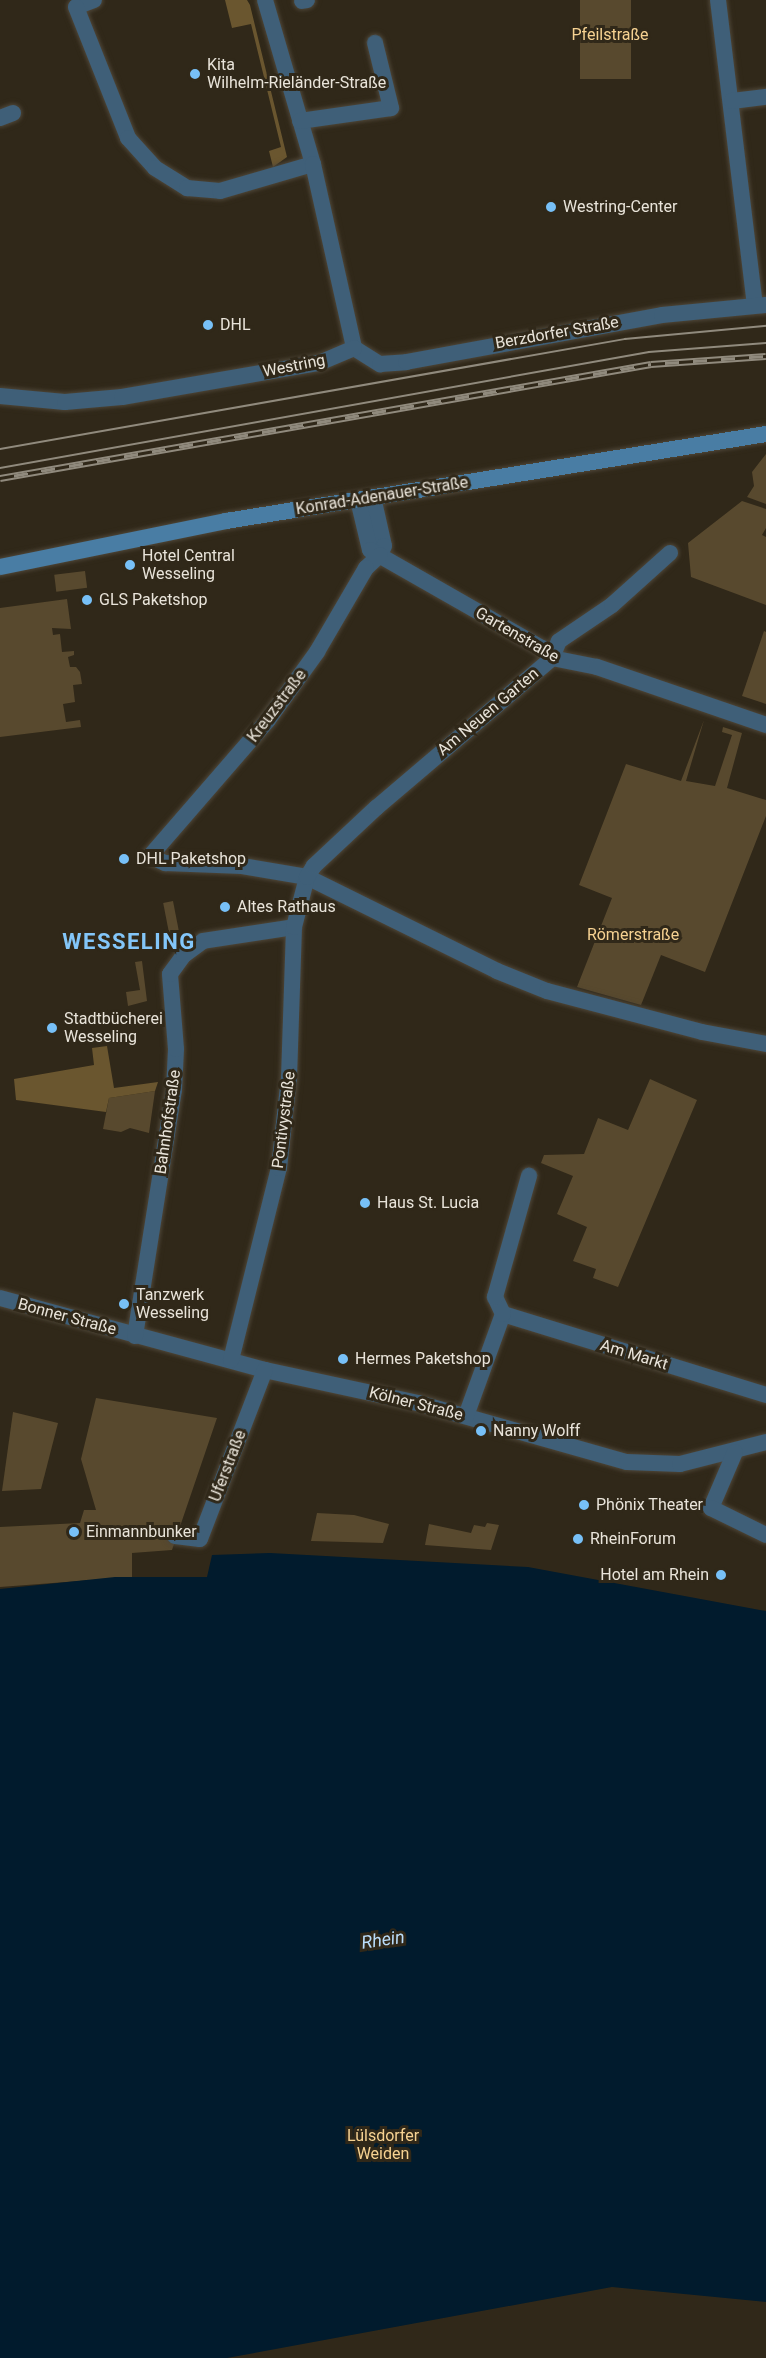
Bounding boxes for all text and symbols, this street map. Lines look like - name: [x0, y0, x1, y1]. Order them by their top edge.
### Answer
- park label: Pfeilstraße: [571, 25, 649, 45]
- place label: Kita Wilhelm-Rieländer-Straße: [207, 55, 386, 93]
- marker: Kita Wilhelm-Rieländer-Straße: [188, 67, 202, 81]
- place label: Westring-Center: [563, 197, 677, 217]
- marker: Westring-Center: [544, 200, 558, 214]
- street label: Berzdorfer Straße: [494, 313, 620, 353]
- place label: DHL: [220, 315, 251, 335]
- marker: DHL: [201, 318, 215, 332]
- street label: Westring: [261, 351, 327, 381]
- street label: Konrad-Adenauer-Straße: [294, 473, 470, 519]
- place label: Hotel Central Wesseling: [142, 546, 235, 584]
- marker: Hotel Central Wesseling: [123, 558, 137, 572]
- place label: GLS Paketshop: [99, 590, 208, 610]
- marker: GLS Paketshop: [80, 593, 94, 607]
- street label: Gartenstraße: [472, 603, 562, 667]
- street label: Am Neuen Garten: [433, 664, 543, 760]
- street label: Kreuzstraße: [243, 666, 311, 746]
- place label: DHL Paketshop: [136, 849, 246, 869]
- marker: DHL Paketshop: [117, 852, 131, 866]
- place label: Altes Rathaus: [237, 897, 336, 917]
- marker: Altes Rathaus: [218, 900, 232, 914]
- park label: Römerstraße: [587, 925, 679, 945]
- district label: WESSELING: [62, 929, 196, 955]
- place label: Stadtbücherei Wesseling: [64, 1009, 163, 1047]
- marker: Stadtbücherei Wesseling: [45, 1021, 59, 1035]
- street label: Bahnhofstraße: [151, 1069, 185, 1175]
- street label: Pontivystraße: [269, 1070, 299, 1170]
- place label: Haus St. Lucia: [377, 1193, 479, 1213]
- marker: Haus St. Lucia: [358, 1196, 372, 1210]
- place label: Tanzwerk Wesseling: [136, 1285, 209, 1323]
- street label: Bonner Straße: [16, 1295, 118, 1339]
- marker: Tanzwerk Wesseling: [117, 1297, 131, 1311]
- street label: Am Markt: [598, 1336, 670, 1374]
- place label: Hermes Paketshop: [355, 1349, 491, 1369]
- marker: Hermes Paketshop: [336, 1352, 350, 1366]
- street label: Kölner Straße: [367, 1383, 465, 1425]
- place label: Nanny Wolff: [493, 1421, 580, 1441]
- marker: Nanny Wolff: [474, 1424, 488, 1438]
- street label: Uferstraße: [206, 1428, 250, 1504]
- place label: Phönix Theater: [596, 1495, 703, 1515]
- marker: Phönix Theater: [577, 1498, 591, 1512]
- place label: Einmannbunker: [86, 1522, 197, 1542]
- marker: Einmannbunker: [67, 1525, 81, 1539]
- place label: RheinForum: [590, 1529, 676, 1549]
- marker: RheinForum: [571, 1532, 585, 1546]
- place label: Hotel am Rhein: [600, 1565, 709, 1585]
- marker: Hotel am Rhein: [714, 1568, 728, 1582]
- water label: Rhein: [360, 1926, 406, 1954]
- park label: Lülsdorfer Weiden: [347, 2126, 419, 2164]

